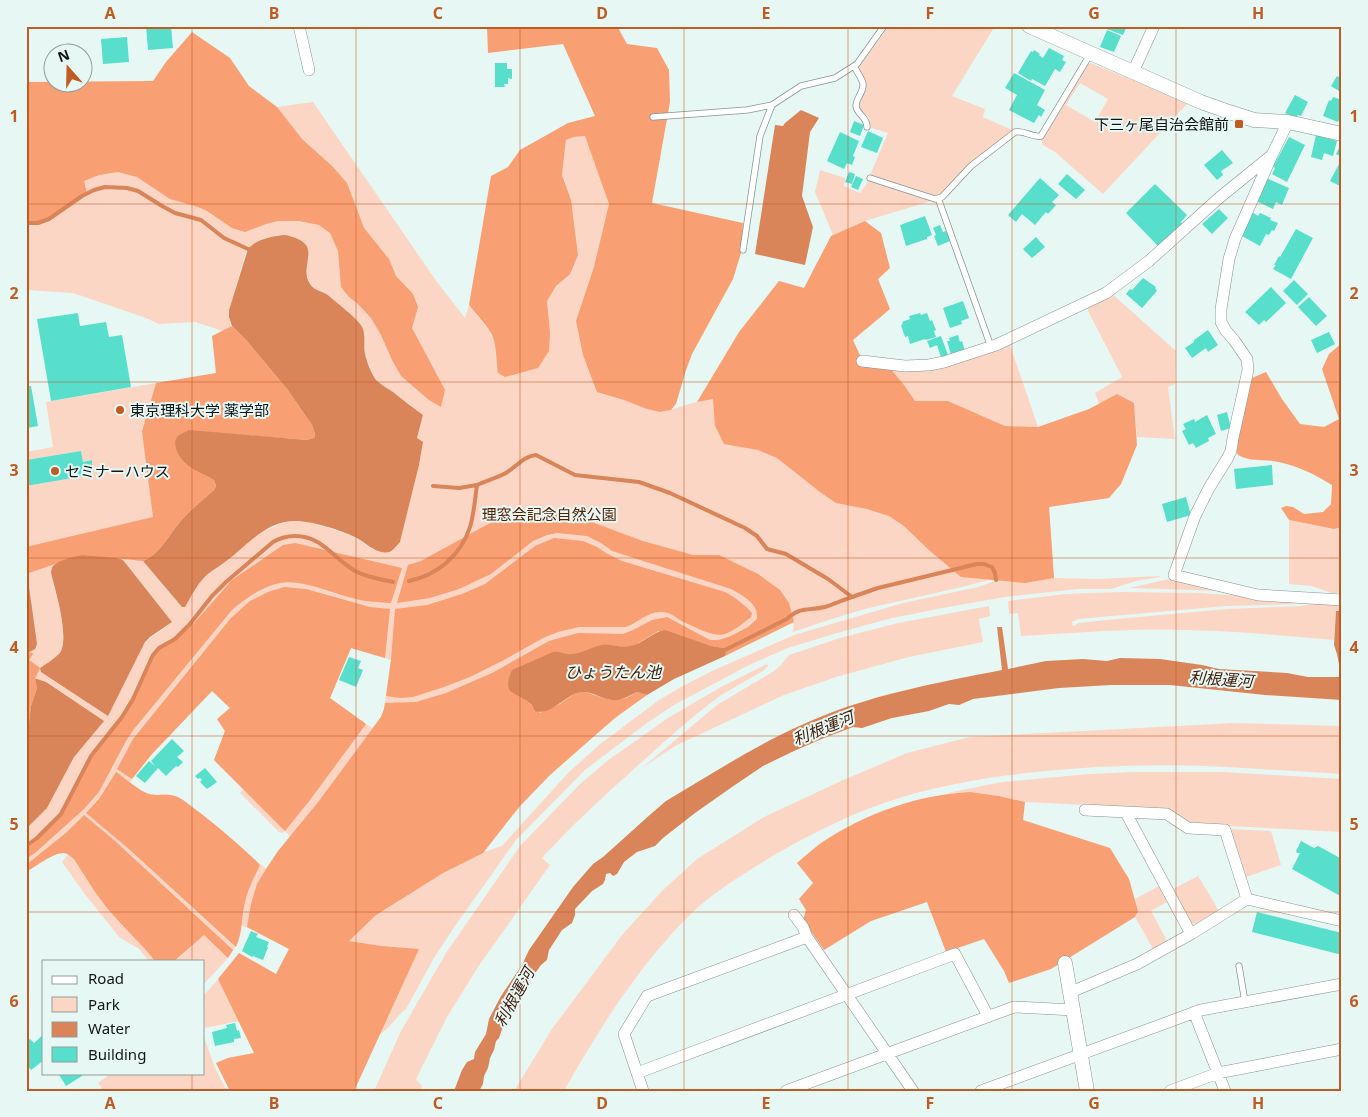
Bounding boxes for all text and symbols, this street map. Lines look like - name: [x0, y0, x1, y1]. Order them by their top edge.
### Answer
- text: A: [104, 2, 116, 24]
- text: B: [269, 2, 279, 24]
- text: C: [433, 2, 443, 24]
- text: D: [596, 2, 608, 24]
- text: E: [762, 2, 771, 24]
- text: F: [926, 2, 934, 24]
- text: G: [1088, 2, 1100, 24]
- text: H: [1252, 2, 1264, 24]
- north arrow: [42, 42, 92, 92]
- text: N: [55, 44, 72, 66]
- text: 1: [9, 105, 19, 127]
- text: 1: [1349, 105, 1359, 127]
- place label: 下三ヶ尾自治会館前: [1094, 114, 1229, 134]
- marker: 下三ヶ尾自治会館前: [1233, 118, 1245, 130]
- text: 2: [9, 282, 19, 304]
- text: 2: [1349, 282, 1359, 304]
- place label: 東京理科大学 薬学部: [130, 400, 269, 420]
- marker: 東京理科大学 薬学部: [114, 404, 126, 416]
- text: 3: [9, 459, 19, 481]
- text: 3: [1349, 459, 1359, 481]
- place label: セミナーハウス: [65, 461, 170, 481]
- marker: セミナーハウス: [49, 465, 61, 477]
- park label: 理窓会記念自然公園: [481, 504, 617, 524]
- text: 4: [9, 636, 19, 658]
- text: 4: [1349, 636, 1359, 658]
- water label: ひょうたん池: [565, 661, 663, 683]
- water label: 利根運河: [1188, 666, 1257, 692]
- water label: 利根運河: [789, 705, 860, 750]
- text: 5: [9, 813, 19, 835]
- text: 5: [1349, 813, 1359, 835]
- legend: [42, 960, 205, 1074]
- water label: 利根運河: [489, 961, 541, 1030]
- text: Road: [88, 968, 124, 988]
- text: 6: [9, 990, 19, 1012]
- text: 6: [1349, 990, 1359, 1012]
- text: Park: [88, 994, 120, 1014]
- text: Water: [88, 1018, 130, 1038]
- text: Building: [88, 1044, 146, 1064]
- text: A: [104, 1092, 116, 1114]
- text: B: [269, 1092, 279, 1114]
- text: C: [433, 1092, 443, 1114]
- text: D: [596, 1092, 608, 1114]
- text: E: [762, 1092, 771, 1114]
- text: F: [926, 1092, 934, 1114]
- text: G: [1088, 1092, 1100, 1114]
- text: H: [1252, 1092, 1264, 1114]

